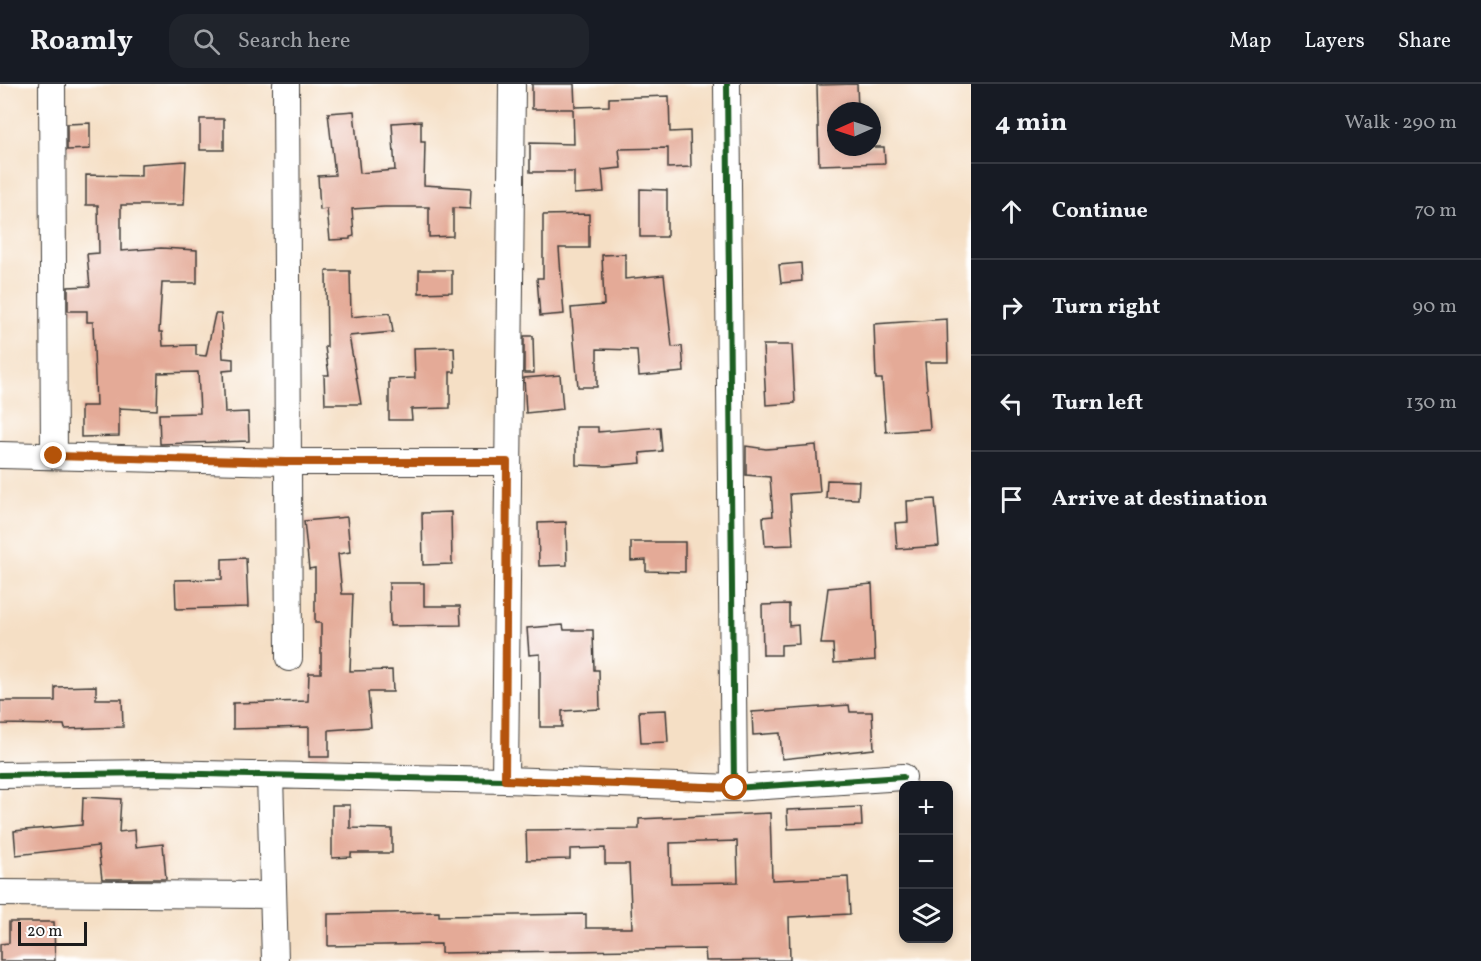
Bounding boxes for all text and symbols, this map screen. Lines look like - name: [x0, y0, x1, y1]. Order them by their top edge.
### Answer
- search box: [169, 14, 589, 68]
- text: Roamly: [30, 22, 133, 61]
- icon: search: [190, 25, 223, 58]
- text: Search here: [238, 26, 350, 57]
- text: Map: [1229, 27, 1271, 56]
- text: Layers: [1304, 27, 1365, 56]
- text: Share: [1398, 27, 1451, 56]
- north arrow: [827, 102, 881, 156]
- text: 4 min: [995, 105, 1067, 141]
- text: Walk · 290 m: [1345, 109, 1457, 137]
- icon: ahead: [995, 195, 1028, 228]
- text: Continue: [1052, 196, 1148, 227]
- text: 70 m: [1414, 197, 1457, 225]
- icon: right: [995, 291, 1028, 324]
- text: Turn right: [1052, 292, 1160, 323]
- text: 90 m: [1413, 293, 1457, 321]
- icon: left: [995, 387, 1028, 420]
- text: Turn left: [1052, 388, 1143, 419]
- text: 130 m: [1406, 389, 1457, 417]
- route end: [40, 442, 66, 468]
- icon: arrive: [995, 483, 1028, 516]
- text: Arrive at destination: [1052, 484, 1268, 515]
- route start: [721, 774, 747, 800]
- map controls: [899, 781, 953, 943]
- button: +: [899, 781, 953, 835]
- button: −: [899, 835, 953, 889]
- button: layers: [899, 889, 953, 943]
- scale bar: [18, 919, 87, 946]
- text: 20 m: [27, 921, 62, 943]

